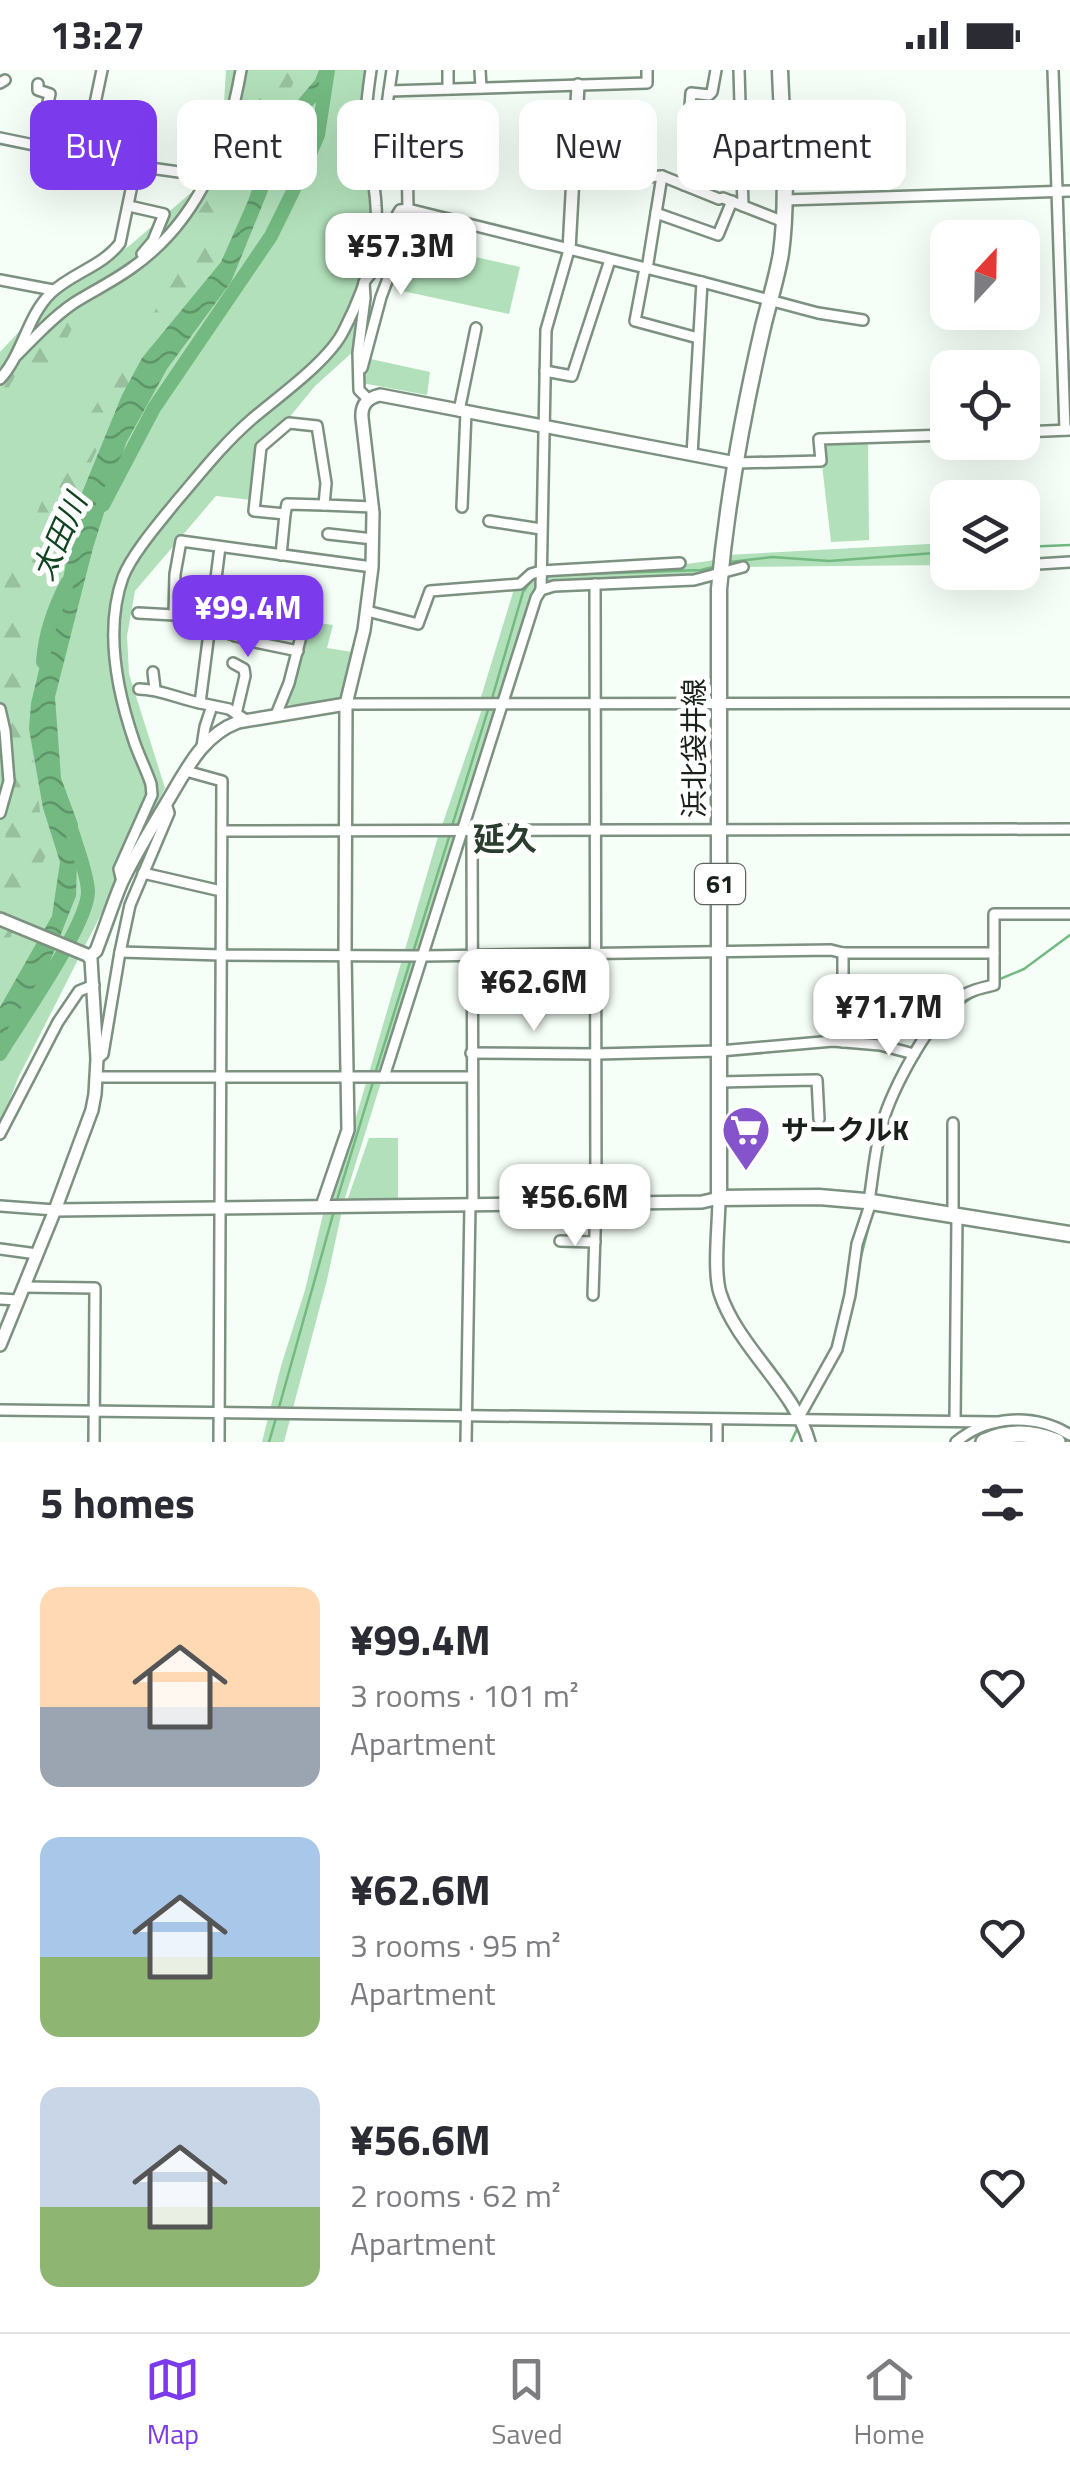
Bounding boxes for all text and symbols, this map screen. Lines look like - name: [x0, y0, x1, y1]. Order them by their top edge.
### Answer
- text: 13:27: [50, 6, 145, 64]
- chip: Buy: [30, 100, 157, 190]
- chip: Rent: [177, 100, 317, 190]
- chip: Filters: [337, 100, 499, 190]
- chip: New: [519, 100, 657, 190]
- chip: Apartment: [677, 100, 906, 190]
- pin: ¥57.3M: [320, 213, 482, 298]
- north arrow: [930, 220, 1040, 330]
- map controls: [930, 220, 1040, 590]
- text: ¥57.3M: [347, 221, 455, 269]
- button: locate: [930, 350, 1040, 460]
- button: layers: [930, 480, 1040, 590]
- water label: 太田川: [20, 483, 100, 587]
- pin: ¥99.4M: [167, 575, 329, 660]
- text: ¥99.4M: [194, 583, 302, 631]
- street label: 浜北袋井線: [672, 678, 715, 818]
- district label: 延久: [473, 814, 537, 862]
- road number: 61: [695, 864, 745, 904]
- pin: ¥62.6M: [453, 949, 615, 1034]
- text: ¥62.6M: [480, 957, 588, 1005]
- pin: ¥71.7M: [808, 974, 970, 1059]
- text: ¥71.7M: [835, 982, 943, 1030]
- supermarket icon: サークルK: [720, 1104, 772, 1172]
- place label: サークルK: [781, 1108, 909, 1151]
- pin: ¥56.6M: [494, 1164, 656, 1249]
- text: ¥56.6M: [521, 1172, 629, 1220]
- text: 5 homes: [40, 1470, 195, 1534]
- icon: filters: [975, 1475, 1030, 1530]
- text: ¥99.4M: [350, 1607, 491, 1671]
- icon: home: [120, 1627, 240, 1747]
- icon: heart: [975, 1660, 1030, 1715]
- text: 3 rooms · 101 m²: [350, 1671, 579, 1719]
- text: Apartment: [350, 1719, 496, 1767]
- text: ¥62.6M: [350, 1857, 491, 1921]
- icon: home: [120, 1877, 240, 1997]
- icon: heart: [975, 1910, 1030, 1965]
- text: 3 rooms · 95 m²: [350, 1921, 561, 1969]
- text: Apartment: [350, 1969, 496, 2017]
- text: ¥56.6M: [350, 2107, 491, 2171]
- icon: home: [120, 2127, 240, 2247]
- icon: heart: [975, 2160, 1030, 2215]
- text: 2 rooms · 62 m²: [350, 2171, 561, 2219]
- text: Apartment: [350, 2219, 496, 2267]
- tab: Map: [145, 2352, 200, 2455]
- tab: Saved: [491, 2352, 563, 2455]
- tab: Home: [853, 2352, 925, 2455]

